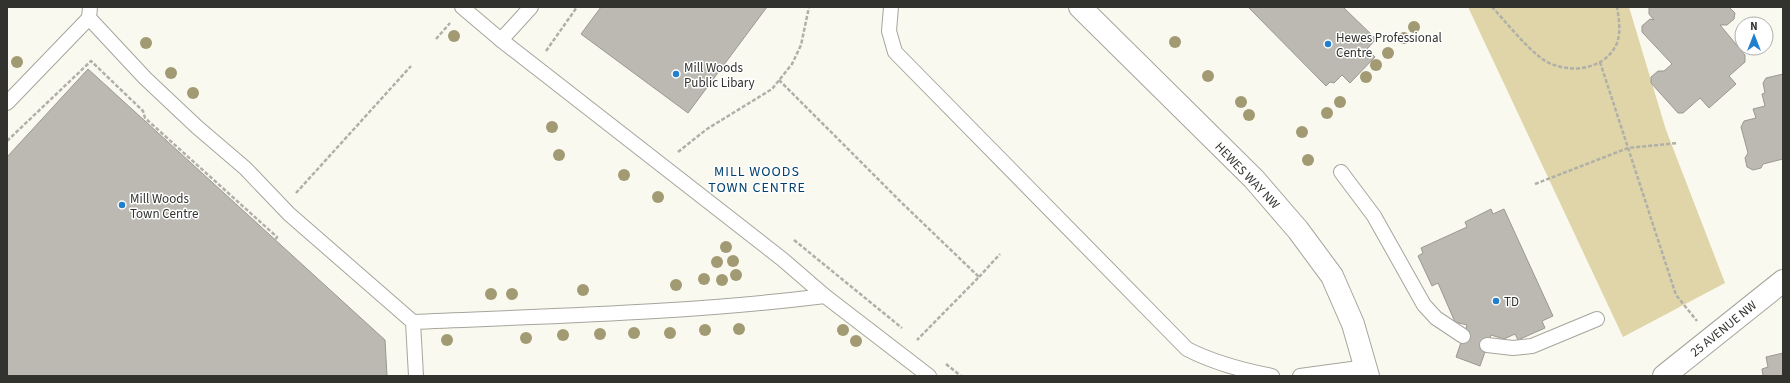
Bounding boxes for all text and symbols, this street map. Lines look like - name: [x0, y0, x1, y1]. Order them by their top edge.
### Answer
- north arrow: [1734, 16, 1774, 56]
- text: N: [1750, 19, 1758, 34]
- place label: Hewes Professional Centre: [1336, 29, 1442, 62]
- marker: Hewes Professional Centre: [1323, 39, 1333, 49]
- place label: Mill Woods Public Libary: [684, 59, 755, 92]
- marker: Mill Woods Public Libary: [671, 69, 681, 79]
- street label: HEWES WAY NW: [1211, 138, 1284, 213]
- district label: MILL WOODS TOWN CENTRE: [708, 162, 806, 198]
- place label: Mill Woods Town Centre: [130, 190, 198, 223]
- marker: Mill Woods Town Centre: [117, 200, 127, 210]
- place label: TD: [1504, 293, 1519, 311]
- marker: TD: [1491, 296, 1501, 306]
- street label: 25 AVENUE NW: [1687, 296, 1761, 361]

